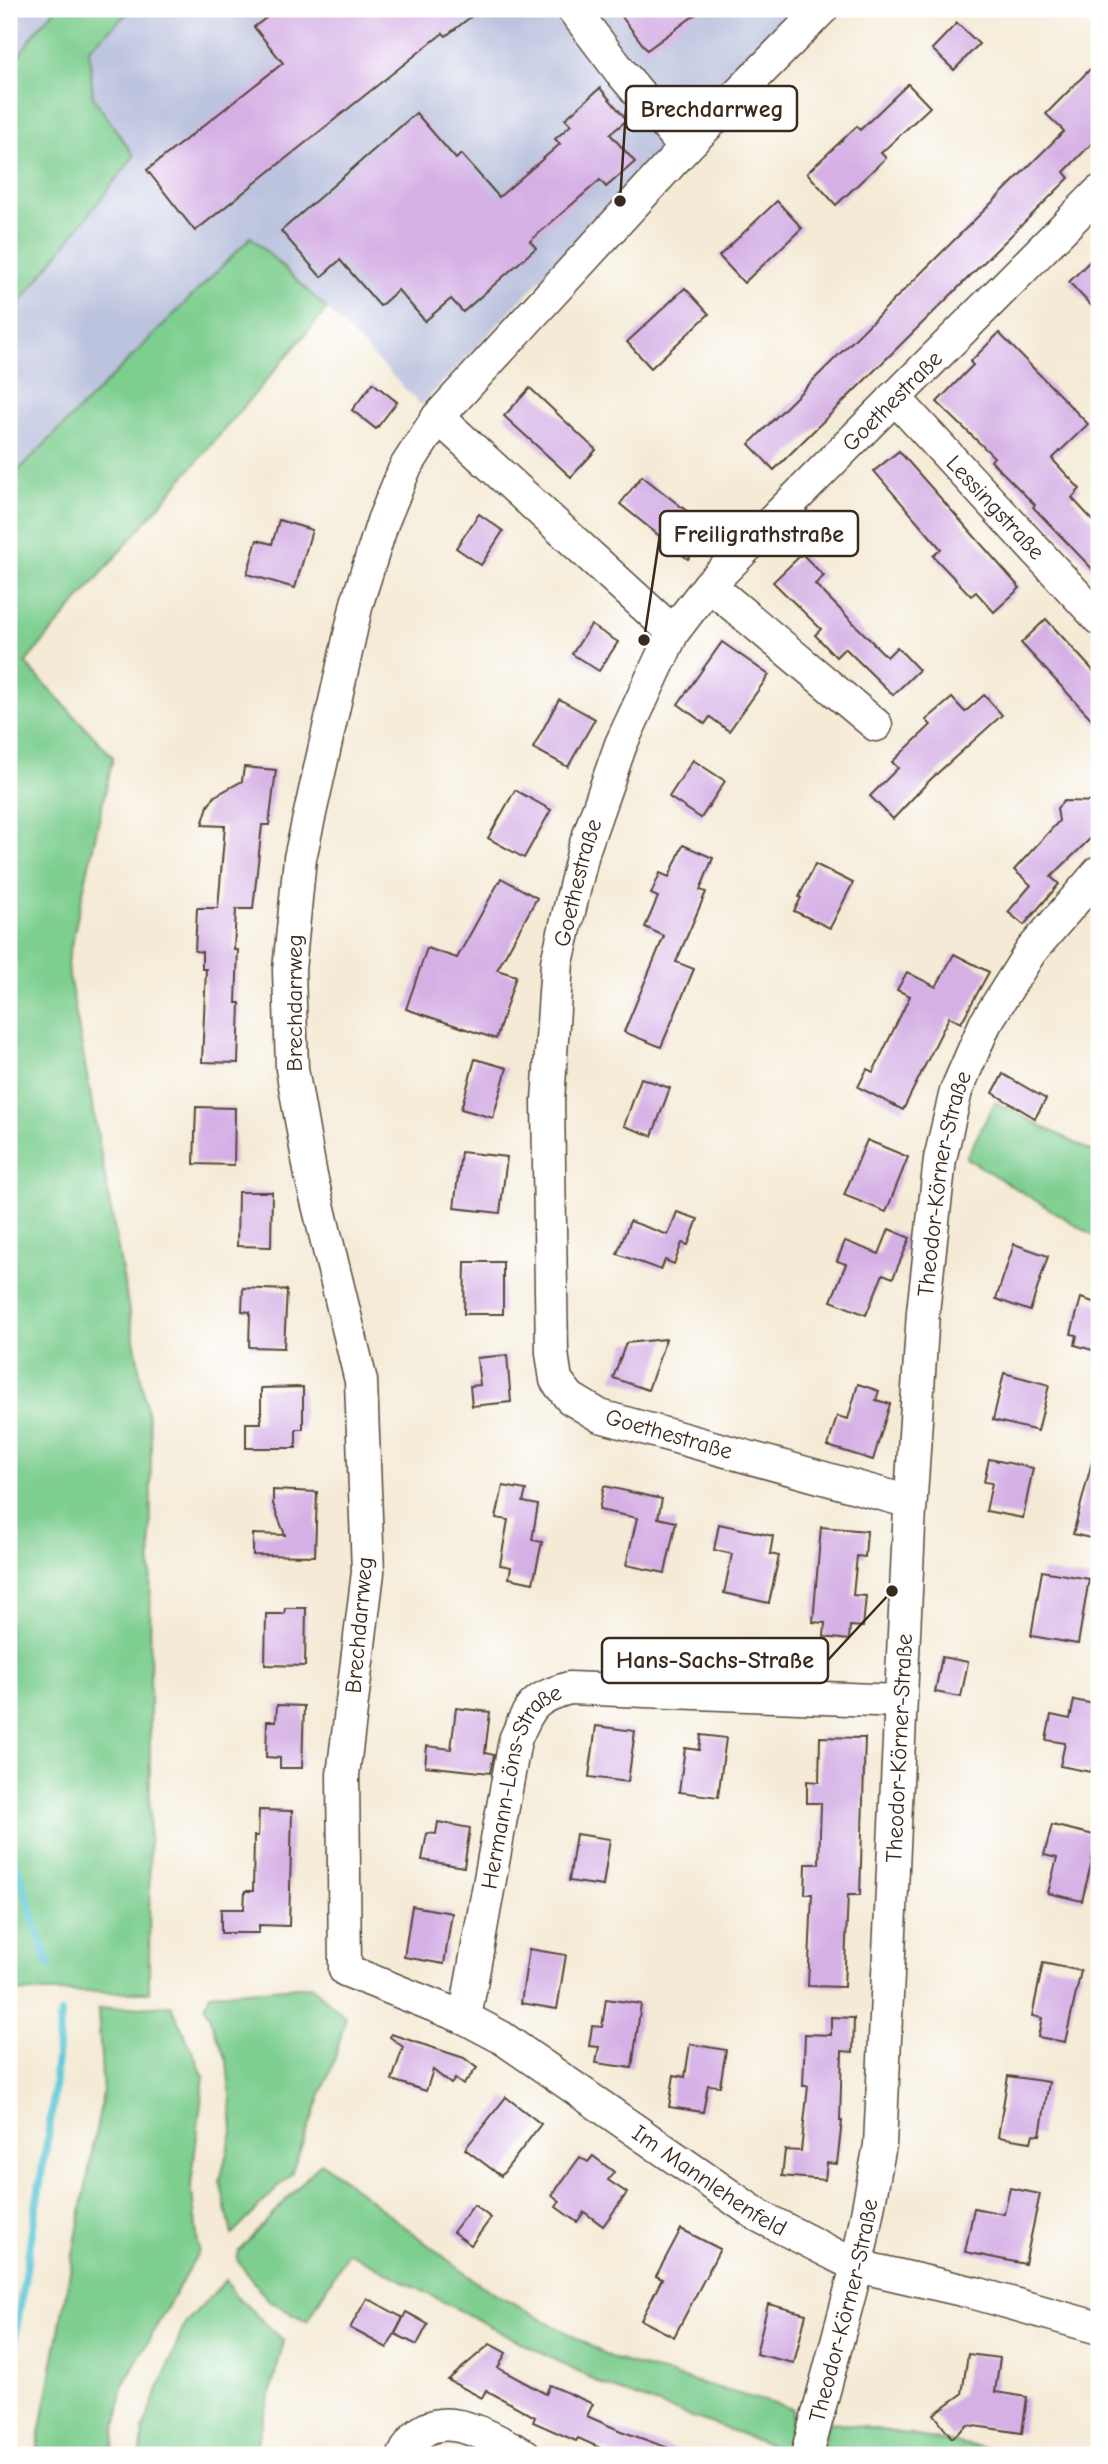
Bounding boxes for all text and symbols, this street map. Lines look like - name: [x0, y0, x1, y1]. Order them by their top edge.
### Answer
- callout: Brechdarrweg: [626, 86, 797, 131]
- text: Brechdarrweg: [640, 95, 784, 123]
- street label: Goethestraße: [836, 345, 948, 457]
- street label: Lessingstraße: [941, 449, 1051, 565]
- callout: Freiligrathstraße: [660, 511, 858, 556]
- text: Freiligrathstraße: [674, 520, 844, 548]
- street label: Goethestraße: [548, 815, 607, 949]
- street label: Brechdarrweg: [281, 934, 308, 1072]
- street label: Theodor-Körner-Straße: [911, 1066, 977, 1298]
- street label: Goethestraße: [602, 1403, 736, 1465]
- street label: Brechdarrweg: [340, 1555, 378, 1695]
- street label: Theodor-Körner-Straße: [880, 1633, 917, 1863]
- callout: Hans-Sachs-Straße: [602, 1638, 828, 1683]
- text: Hans-Sachs-Straße: [616, 1646, 814, 1674]
- street label: Hermann-Löns-Straße: [475, 1678, 565, 1891]
- street label: Im Mannlehenfeld: [627, 2119, 791, 2241]
- street label: Theodor-Körner-Straße: [803, 2197, 883, 2425]

